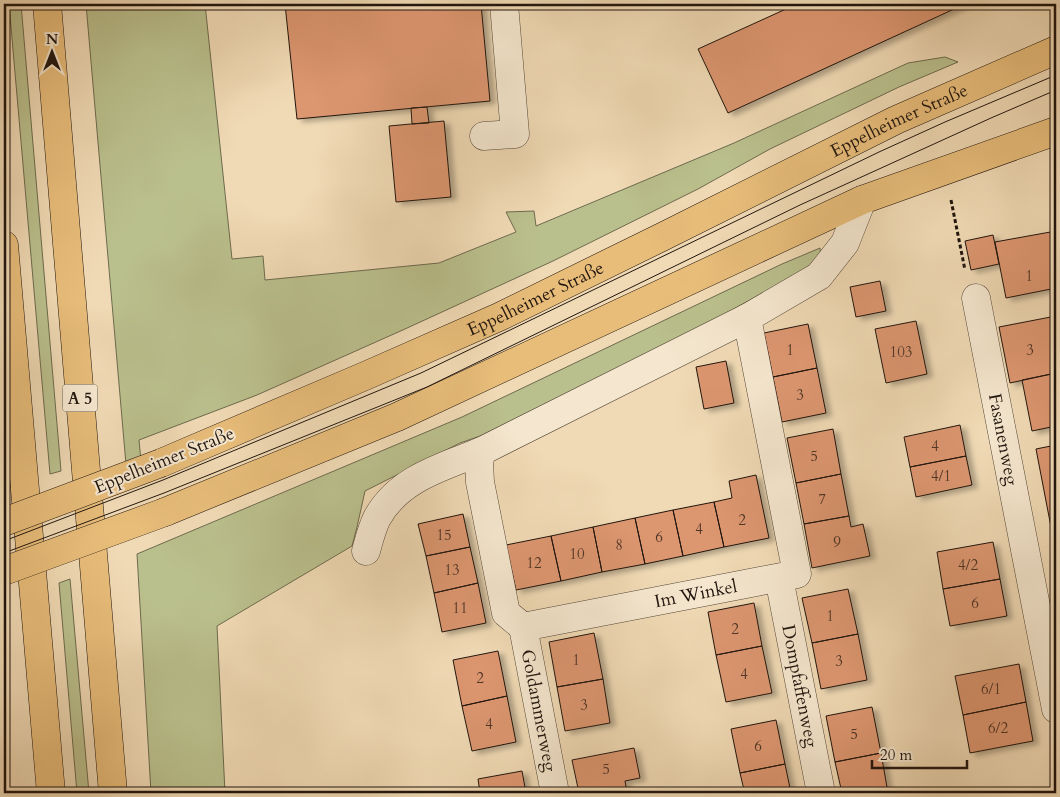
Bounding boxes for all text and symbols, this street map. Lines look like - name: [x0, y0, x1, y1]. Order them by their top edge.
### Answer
- north arrow: [28, 28, 78, 78]
- text: N: [46, 30, 58, 49]
- street label: Eppelheimer Straße: [826, 78, 972, 164]
- street label: Eppelheimer Straße: [463, 255, 608, 342]
- house number: 1: [1025, 266, 1033, 286]
- house number: 1: [786, 340, 794, 360]
- house number: 3: [1026, 340, 1034, 360]
- house number: 103: [889, 342, 913, 362]
- road number: A 5: [62, 384, 98, 412]
- house number: 3: [796, 385, 804, 405]
- street label: Fasanenweg: [982, 391, 1024, 488]
- street label: Eppelheimer Straße: [90, 421, 238, 500]
- house number: 4: [931, 436, 939, 456]
- house number: 5: [810, 446, 818, 466]
- house number: 4/1: [931, 466, 951, 486]
- house number: 7: [818, 489, 826, 509]
- house number: 2: [738, 510, 746, 530]
- house number: 4: [695, 519, 703, 539]
- house number: 15: [436, 525, 452, 545]
- house number: 6: [655, 527, 663, 547]
- house number: 9: [833, 532, 841, 552]
- house number: 8: [615, 535, 623, 555]
- house number: 10: [569, 544, 585, 564]
- house number: 12: [526, 553, 542, 573]
- house number: 4/2: [958, 555, 978, 575]
- house number: 13: [444, 560, 460, 580]
- street label: Im Winkel: [652, 574, 740, 614]
- house number: 6: [971, 593, 979, 613]
- house number: 11: [452, 598, 468, 618]
- house number: 1: [826, 606, 834, 626]
- house number: 2: [731, 619, 739, 639]
- street label: Dompfaffenweg: [775, 623, 824, 750]
- street label: Goldammerweg: [515, 647, 563, 775]
- house number: 1: [572, 650, 580, 670]
- house number: 3: [835, 651, 843, 671]
- house number: 4: [740, 664, 748, 684]
- house number: 2: [476, 668, 484, 688]
- house number: 6/1: [981, 679, 1001, 699]
- house number: 3: [580, 695, 588, 715]
- house number: 4: [485, 714, 493, 734]
- house number: 6/2: [988, 718, 1008, 738]
- house number: 5: [850, 724, 858, 744]
- house number: 6: [754, 736, 762, 756]
- scale bar: [872, 737, 968, 769]
- text: 20 m: [880, 745, 912, 765]
- house number: 5: [602, 759, 610, 779]

